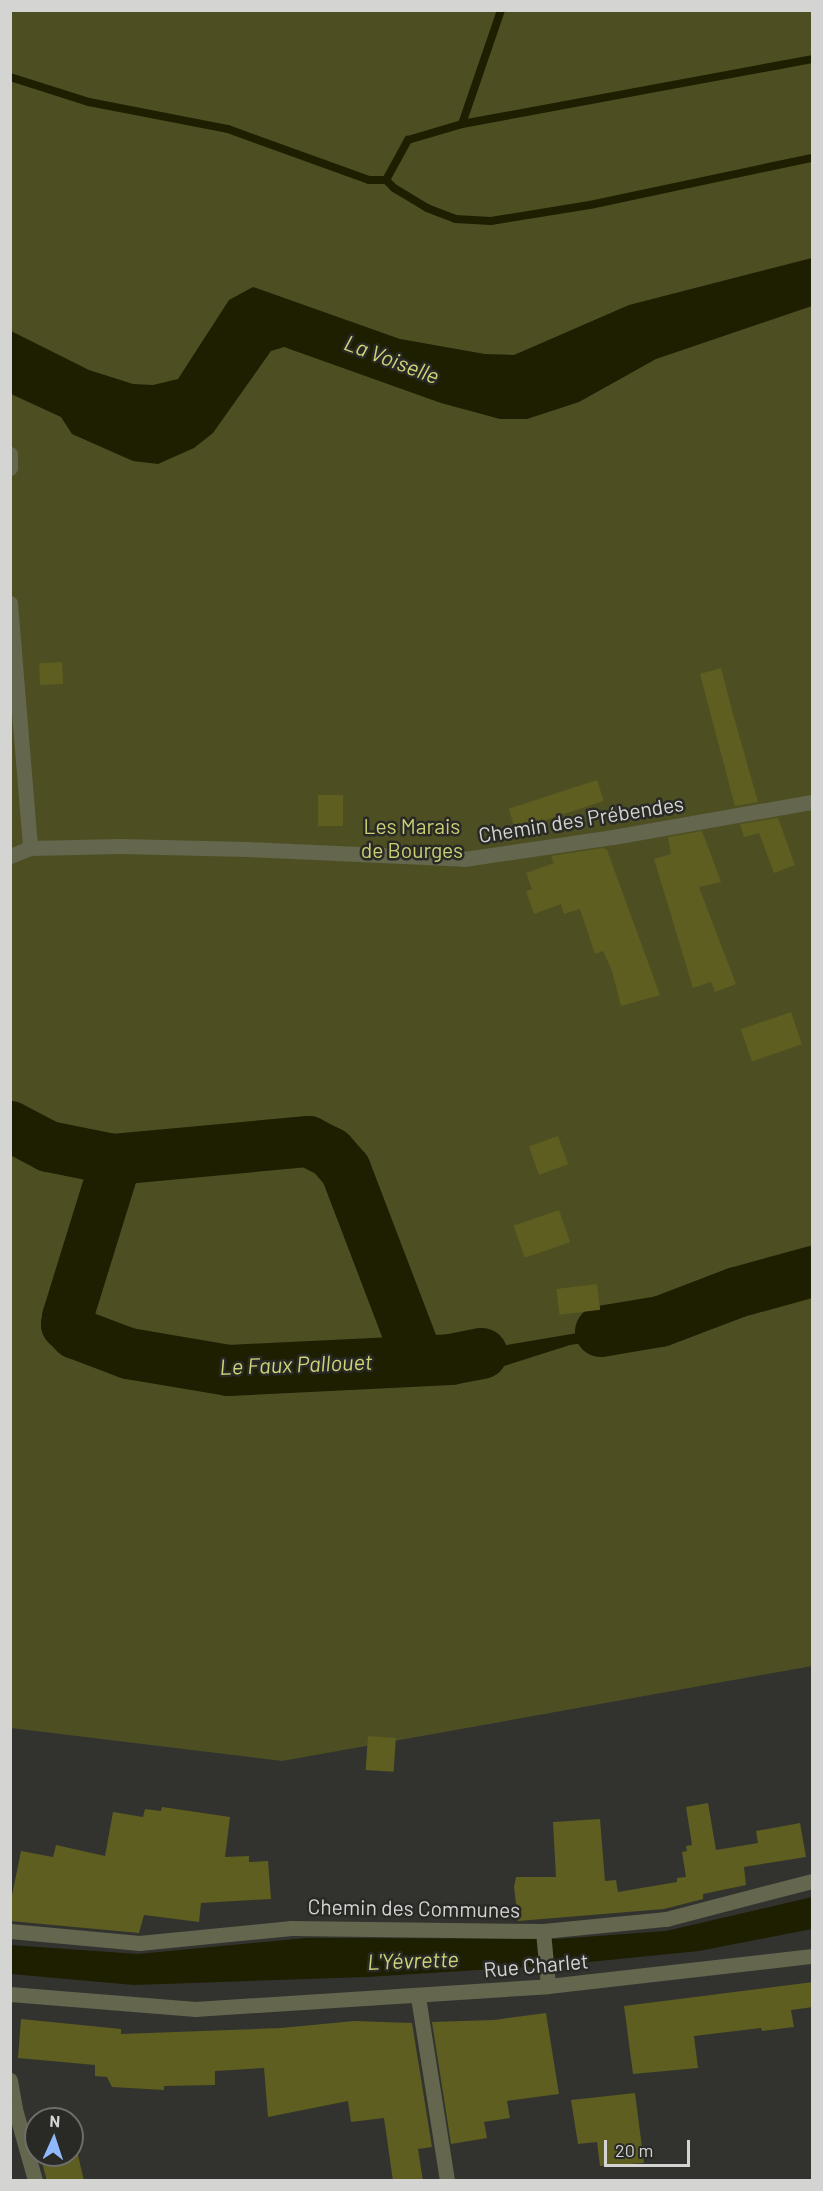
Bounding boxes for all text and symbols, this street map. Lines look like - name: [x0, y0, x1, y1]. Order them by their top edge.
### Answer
- water label: La Voiselle: [341, 329, 443, 389]
- street label: Chemin des Prébendes: [477, 790, 685, 848]
- park label: Les Marais de Bourges: [361, 813, 463, 863]
- water label: Le Faux Pallouet: [219, 1348, 373, 1380]
- street label: Chemin des Communes: [308, 1894, 520, 1922]
- water label: L'Yévrette: [367, 1945, 459, 1975]
- street label: Rue Charlet: [482, 1948, 590, 1982]
- north arrow: [24, 2107, 84, 2167]
- text: N: [49, 2111, 61, 2130]
- scale bar: [607, 2128, 692, 2166]
- text: 20 m: [615, 2139, 653, 2161]

